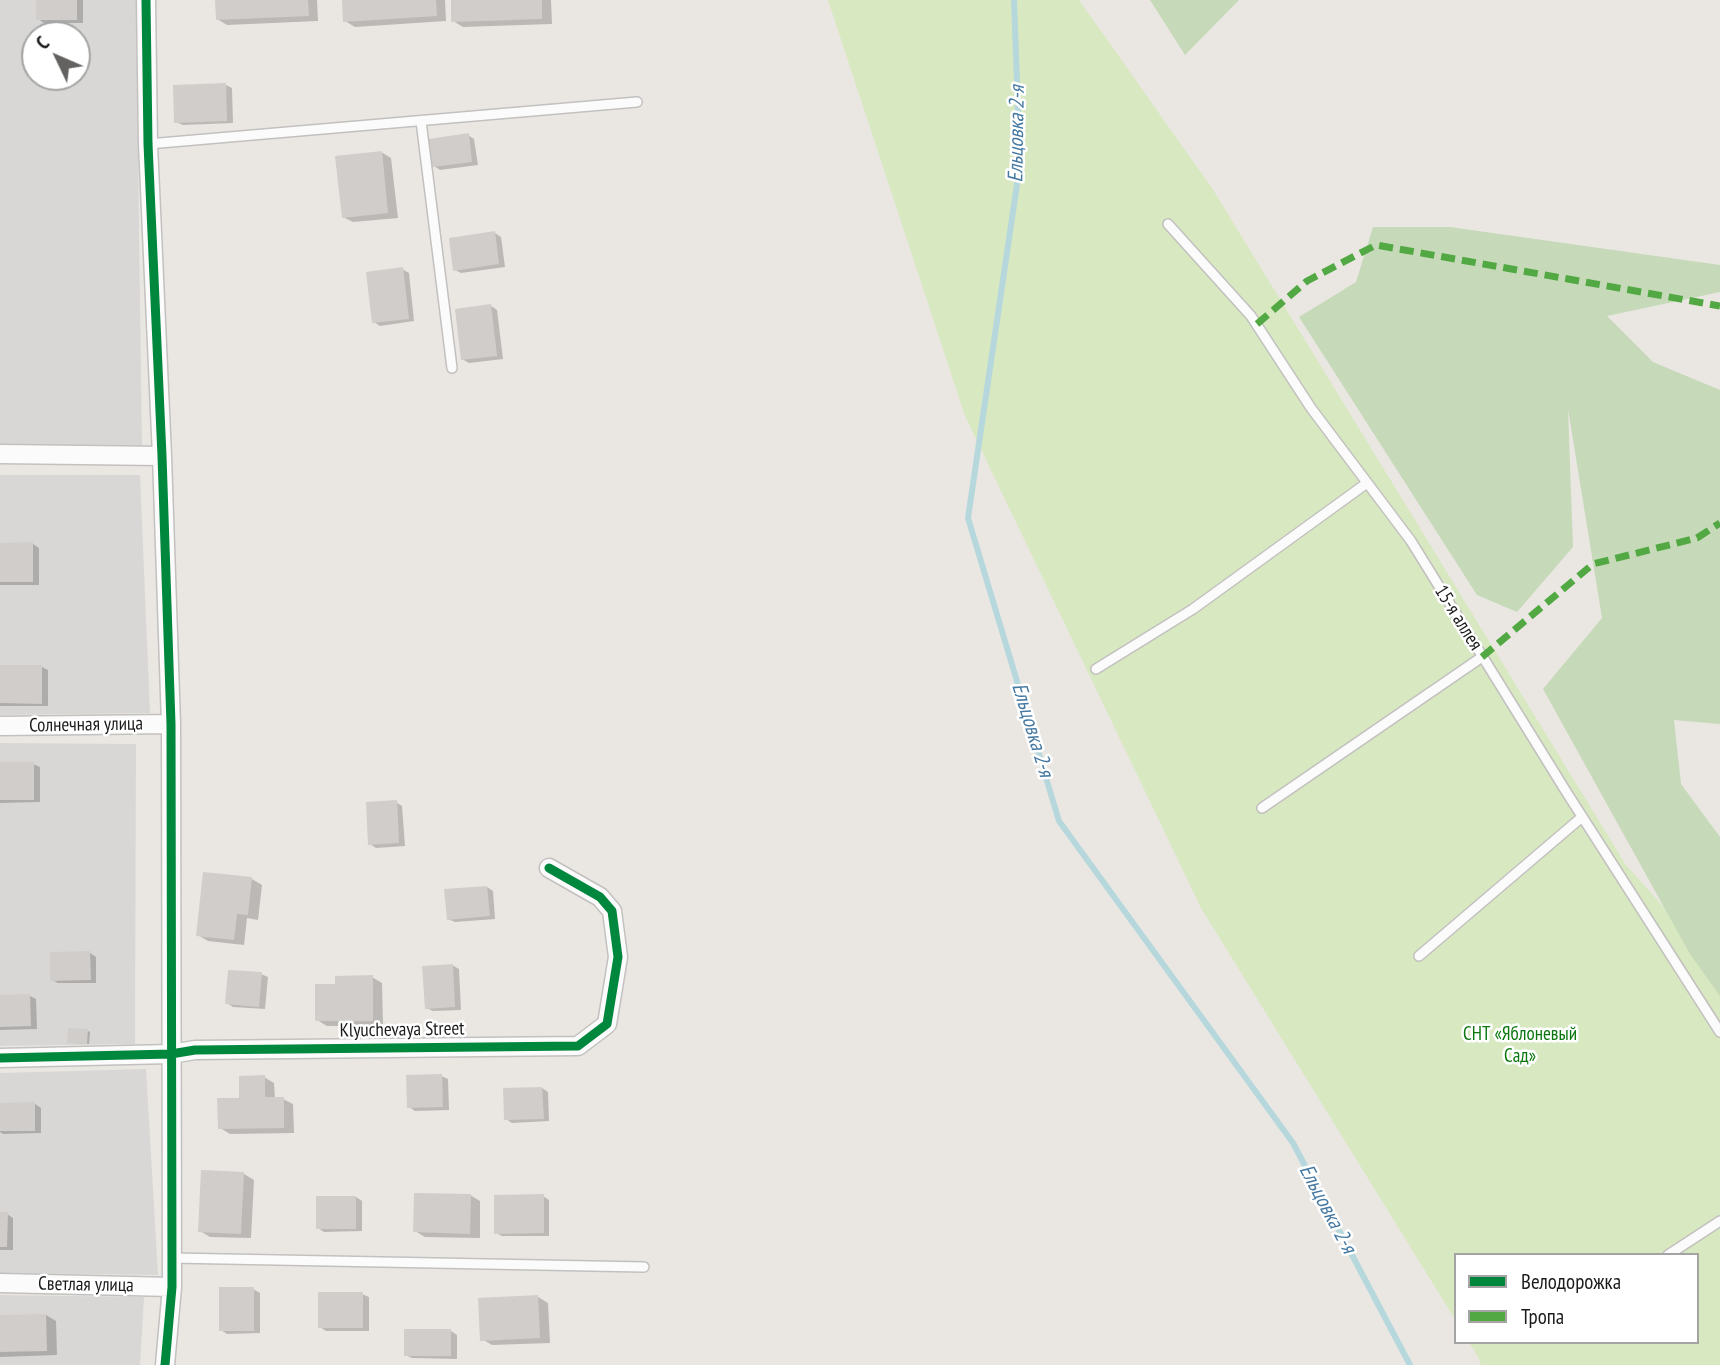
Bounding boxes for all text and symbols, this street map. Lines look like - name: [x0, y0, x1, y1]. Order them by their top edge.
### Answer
- north arrow: [21, 21, 91, 91]
- text: С: [31, 31, 54, 54]
- water label: Ельцовка 2-я: [1004, 85, 1030, 183]
- street label: 15-я аллея: [1429, 581, 1487, 655]
- water label: Ельцовка 2-я: [1006, 680, 1058, 780]
- street label: Солнечная улица: [29, 713, 143, 737]
- street label: Klyuchevaya Street: [339, 1018, 465, 1042]
- park label: СНТ «Яблоневый Сад»: [1463, 1024, 1577, 1068]
- water label: Ельцовка 2-я: [1293, 1160, 1361, 1258]
- legend: [1454, 1253, 1699, 1344]
- text: Велодорожка: [1521, 1268, 1621, 1295]
- street label: Светлая улица: [38, 1273, 134, 1297]
- text: Тропа: [1521, 1303, 1564, 1330]

